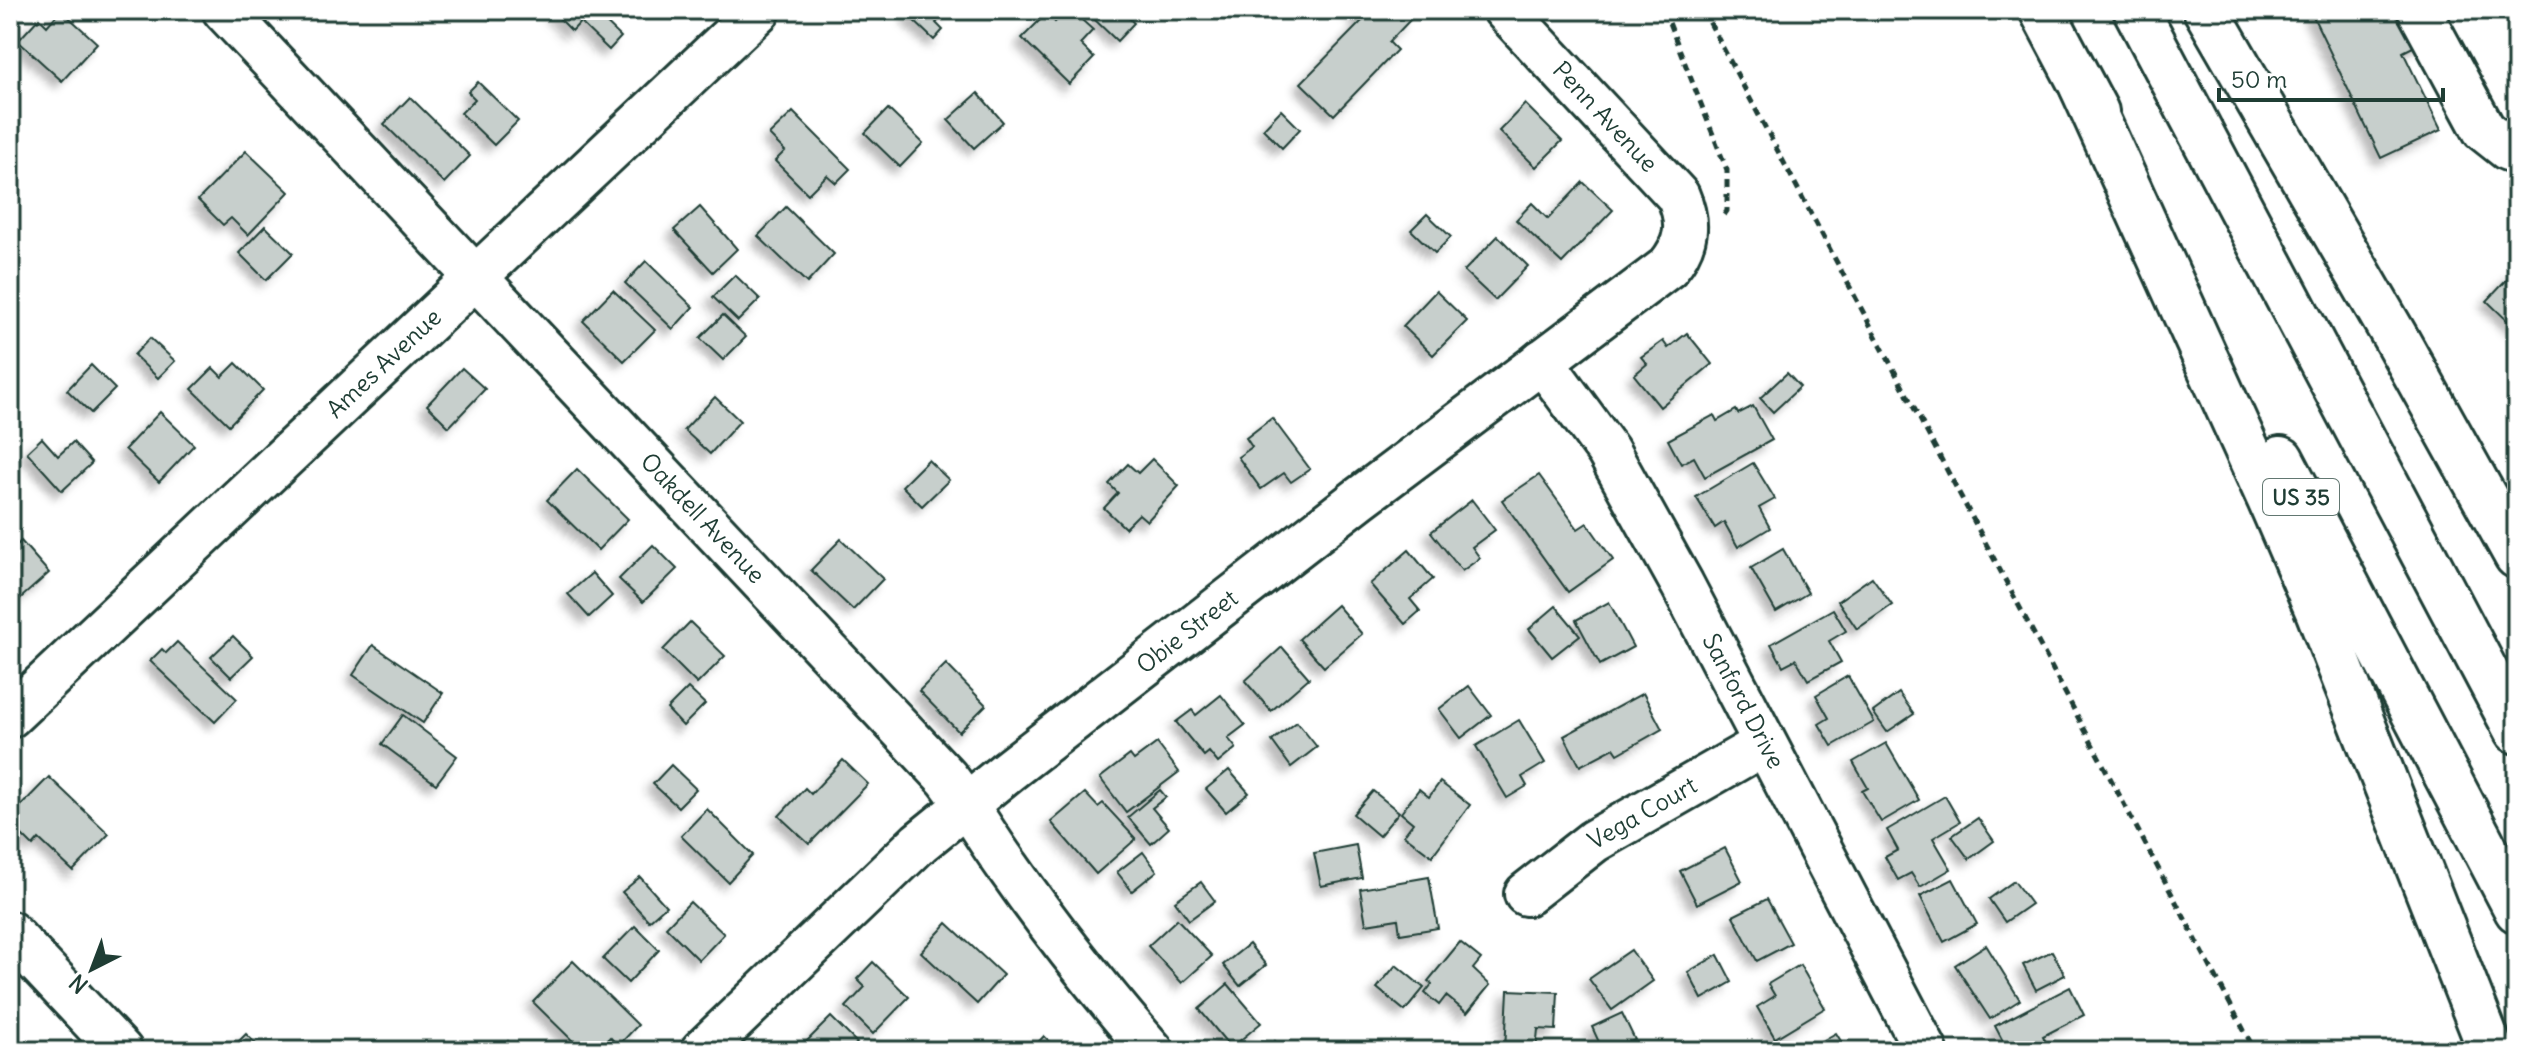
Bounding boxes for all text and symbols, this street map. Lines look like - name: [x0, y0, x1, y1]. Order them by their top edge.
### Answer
- scale bar: [2219, 52, 2443, 102]
- street label: Penn Avenue: [1547, 55, 1665, 178]
- text: 50 m: [2231, 64, 2287, 94]
- street label: Ames Avenue: [320, 302, 447, 424]
- street label: Oakdell Avenue: [635, 446, 772, 589]
- road number: US 35: [2263, 479, 2339, 515]
- street label: Obie Street: [1130, 583, 1243, 680]
- street label: Sanford Drive: [1697, 628, 1792, 773]
- street label: Vega Court: [1582, 770, 1702, 855]
- north arrow: [52, 929, 132, 1009]
- text: N: [64, 968, 94, 999]

